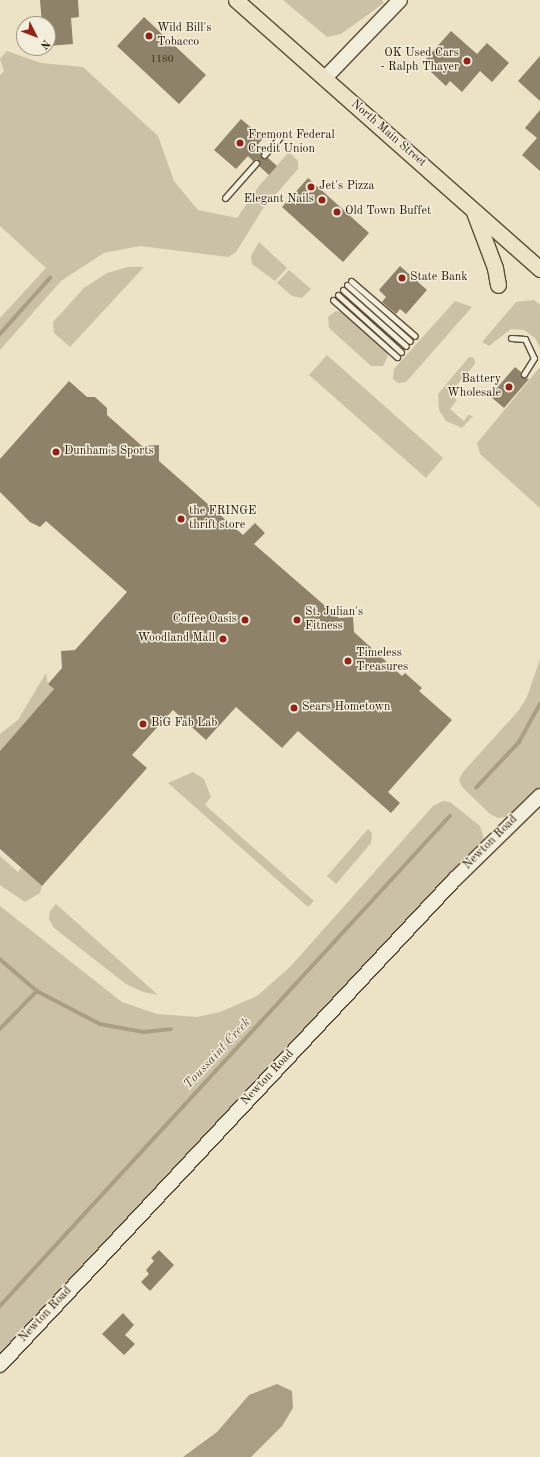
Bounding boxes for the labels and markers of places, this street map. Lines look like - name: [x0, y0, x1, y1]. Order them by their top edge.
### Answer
- place label: Wild Bill's Tobacco: [157, 22, 211, 50]
- marker: Wild Bill's Tobacco: [144, 31, 154, 41]
- place label: OK Used Cars - Ralph Thayer: [380, 47, 459, 75]
- marker: OK Used Cars - Ralph Thayer: [462, 56, 472, 66]
- place label: Fremont Federal Credit Union: [248, 129, 335, 157]
- marker: Fremont Federal Credit Union: [235, 138, 245, 148]
- place label: Jet's Pizza: [319, 180, 375, 194]
- marker: Jet's Pizza: [306, 182, 316, 192]
- place label: Elegant Nails: [244, 193, 314, 207]
- marker: Elegant Nails: [317, 195, 327, 205]
- place label: Old Town Buffet: [345, 205, 431, 219]
- marker: Old Town Buffet: [332, 207, 342, 217]
- place label: State Bank: [410, 271, 468, 285]
- marker: State Bank: [397, 273, 407, 283]
- place label: Battery Wholesale: [447, 373, 501, 401]
- marker: Battery Wholesale: [504, 382, 514, 392]
- place label: Dunham's Sports: [64, 445, 154, 459]
- marker: Dunham's Sports: [51, 447, 61, 457]
- place label: the FRINGE thrift store: [189, 505, 256, 533]
- marker: the FRINGE thrift store: [176, 514, 186, 524]
- place label: St. Julian's Fitness: [305, 606, 363, 634]
- place label: Coffee Oasis: [173, 613, 237, 627]
- marker: Coffee Oasis: [240, 615, 250, 625]
- marker: St. Julian's Fitness: [292, 615, 302, 625]
- place label: Woodland Mall: [137, 632, 215, 646]
- marker: Woodland Mall: [218, 634, 228, 644]
- place label: Timeless Treasures: [356, 647, 408, 675]
- marker: Timeless Treasures: [343, 656, 353, 666]
- place label: Sears Hometown: [302, 701, 391, 715]
- marker: Sears Hometown: [289, 703, 299, 713]
- place label: BiG Fab Lab: [151, 717, 217, 731]
- marker: BiG Fab Lab: [138, 719, 148, 729]

